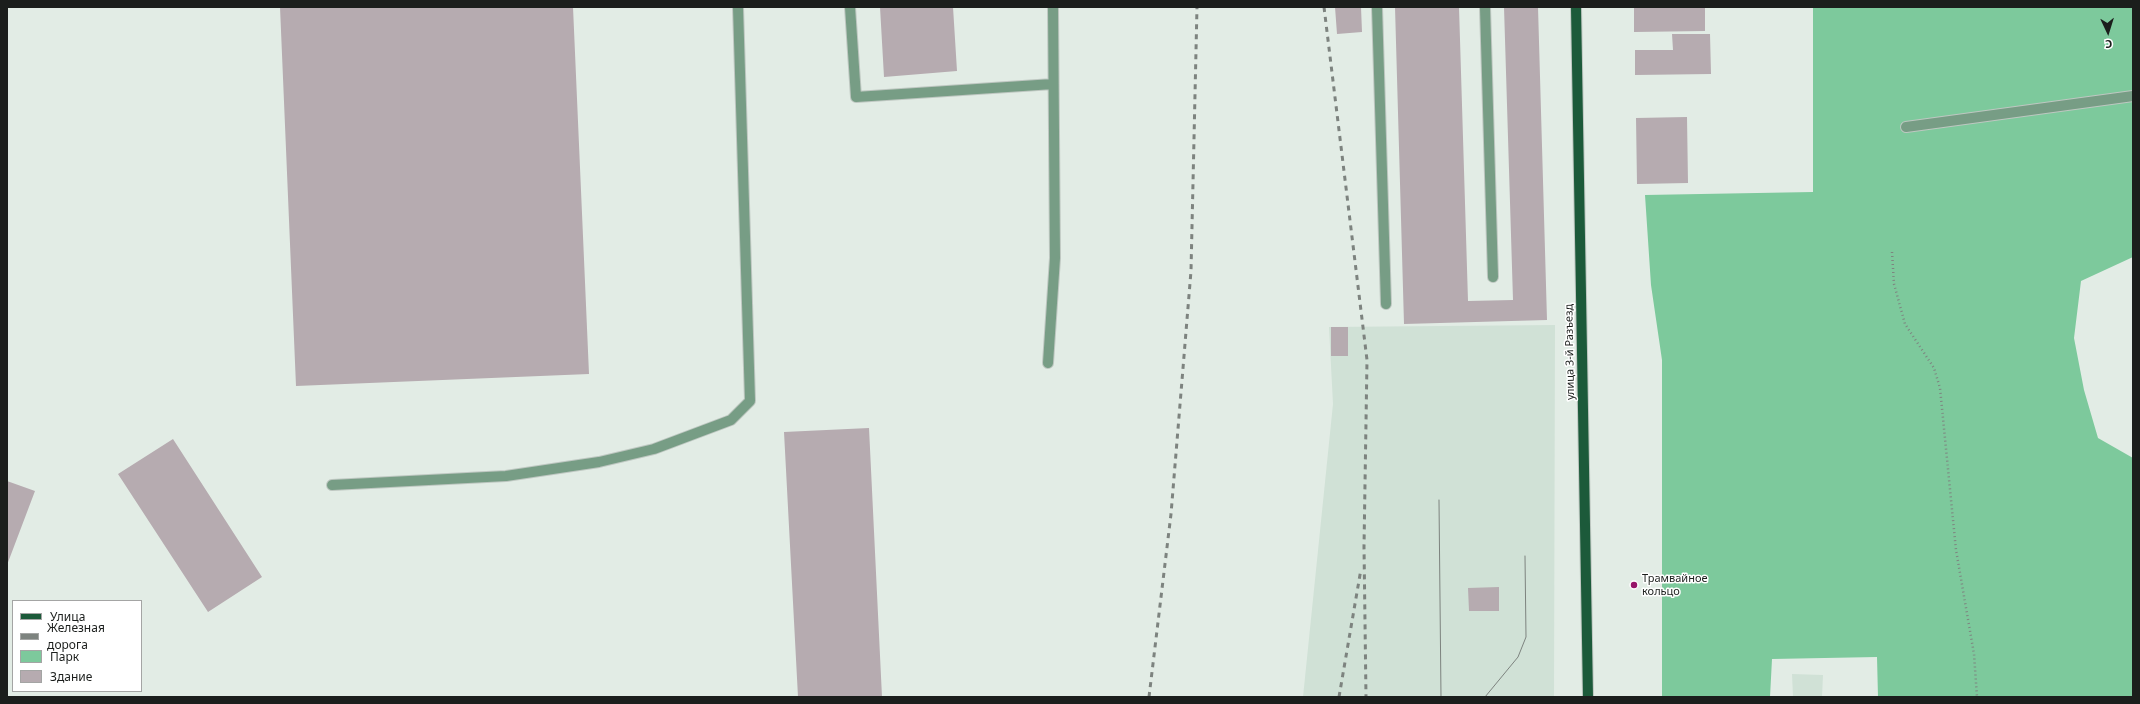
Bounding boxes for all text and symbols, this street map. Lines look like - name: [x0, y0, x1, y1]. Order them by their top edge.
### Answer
- north arrow: [2088, 12, 2128, 52]
- text: С: [2105, 37, 2113, 52]
- street label: улица 3-й Разъезд: [1563, 304, 1577, 400]
- place label: Трамвайное кольцо: [1642, 572, 1708, 598]
- marker: Трамвайное кольцо: [1629, 580, 1639, 590]
- legend: [12, 600, 142, 692]
- text: Улица: [50, 608, 85, 625]
- text: Железная дорога: [47, 619, 105, 653]
- text: Парк: [50, 648, 79, 665]
- text: Здание: [50, 668, 92, 685]

